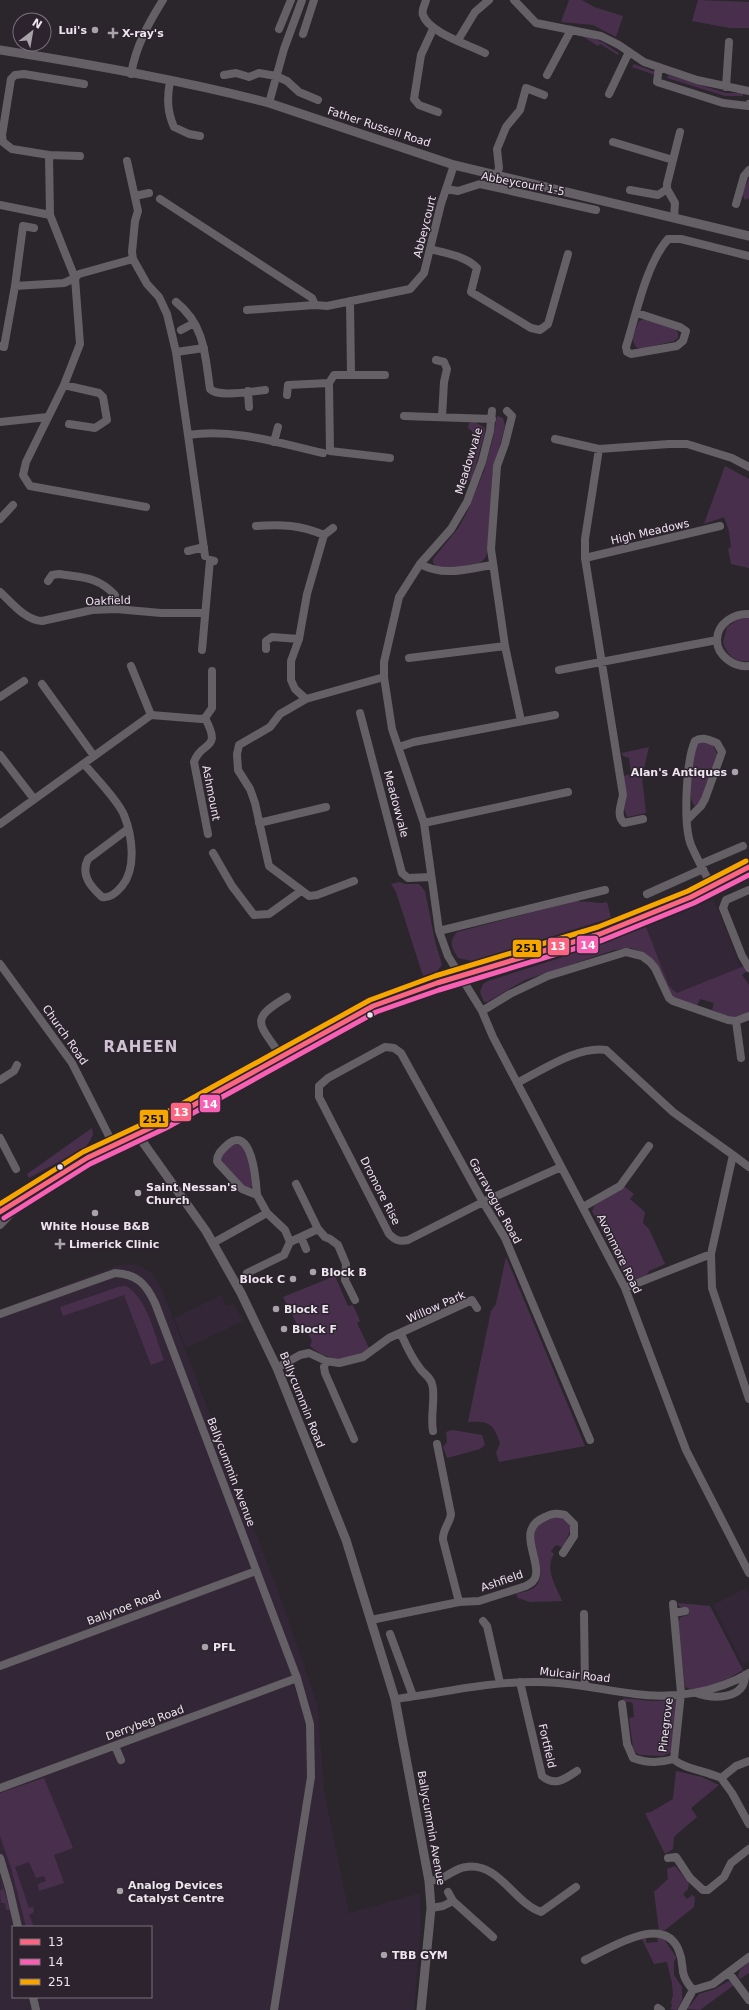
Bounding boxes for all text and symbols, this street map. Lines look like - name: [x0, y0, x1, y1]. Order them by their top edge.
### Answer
- north arrow: [12, 12, 52, 52]
- text: N: [30, 16, 44, 32]
- place label: Lui's: [58, 24, 87, 37]
- marker: Lui's: [90, 25, 100, 35]
- marker: X-ray's: [107, 27, 119, 39]
- place label: X-ray's: [122, 27, 164, 40]
- street label: Father Russell Road: [326, 104, 432, 150]
- street label: Abbeycourt 1-5: [480, 170, 566, 198]
- street label: Abbeycourt: [411, 194, 439, 259]
- street label: Meadowvale: [453, 426, 485, 496]
- street label: High Meadows: [609, 517, 691, 547]
- street label: Oakfield: [85, 594, 131, 608]
- street label: Ashmount: [199, 764, 223, 822]
- place label: Alan's Antiques: [631, 766, 727, 779]
- marker: Alan's Antiques: [730, 767, 740, 777]
- street label: Meadowvale: [381, 769, 411, 839]
- line badge: 14: [576, 935, 599, 954]
- line badge: 13: [547, 937, 570, 956]
- line badge: 251: [512, 939, 542, 958]
- text: 14: [580, 939, 596, 952]
- text: 13: [550, 940, 566, 953]
- text: 251: [516, 942, 538, 955]
- street label: Church Road: [40, 1003, 90, 1067]
- unlabelled marker: [365, 1010, 375, 1020]
- district label: RAHEEN: [104, 1038, 178, 1056]
- line badge: 14: [199, 1094, 221, 1113]
- text: 14: [202, 1098, 218, 1111]
- line badge: 13: [170, 1102, 192, 1122]
- text: 13: [173, 1106, 189, 1119]
- line badge: 251: [139, 1109, 169, 1128]
- text: 251: [143, 1113, 165, 1126]
- street label: Dromore Rise: [357, 1155, 403, 1227]
- street label: Garravogue Road: [466, 1156, 524, 1246]
- unlabelled marker: [55, 1162, 65, 1172]
- place label: Saint Nessan's Church: [146, 1181, 237, 1207]
- marker: Saint Nessan's Church: [133, 1188, 143, 1198]
- marker: White House B&B: [90, 1208, 100, 1218]
- street label: Avonmore Road: [594, 1212, 644, 1296]
- place label: White House B&B: [40, 1220, 150, 1233]
- marker: Limerick Clinic: [54, 1238, 66, 1250]
- place label: Limerick Clinic: [69, 1238, 159, 1251]
- place label: Block B: [321, 1266, 367, 1279]
- marker: Block B: [308, 1267, 318, 1277]
- place label: Block C: [240, 1273, 285, 1286]
- marker: Block C: [288, 1274, 298, 1284]
- street label: Willow Park: [405, 1288, 468, 1326]
- place label: Block E: [284, 1303, 329, 1316]
- marker: Block E: [271, 1304, 281, 1314]
- place label: Block F: [292, 1323, 337, 1336]
- marker: Block F: [279, 1324, 289, 1334]
- street label: Ballycummin Road: [277, 1350, 327, 1450]
- street label: Ballycummin Avenue: [204, 1416, 258, 1529]
- street label: Ashfield: [479, 1568, 525, 1594]
- street label: Ballynoe Road: [85, 1588, 163, 1628]
- place label: PFL: [213, 1641, 236, 1654]
- marker: PFL: [200, 1642, 210, 1652]
- street label: Mulcair Road: [539, 1665, 611, 1685]
- street label: Pinegrove: [656, 1697, 676, 1753]
- street label: Derrybeg Road: [104, 1703, 186, 1743]
- street label: Fortfield: [536, 1722, 558, 1770]
- street label: Ballycummin Avenue: [415, 1770, 447, 1886]
- place label: Analog Devices Catalyst Centre: [128, 1879, 224, 1905]
- marker: Analog Devices Catalyst Centre: [115, 1886, 125, 1896]
- legend: [12, 1926, 152, 1998]
- text: 13: [48, 1935, 63, 1949]
- place label: TBB GYM: [392, 1949, 448, 1962]
- marker: TBB GYM: [379, 1950, 389, 1960]
- text: 14: [48, 1955, 63, 1969]
- text: 251: [48, 1975, 71, 1989]

